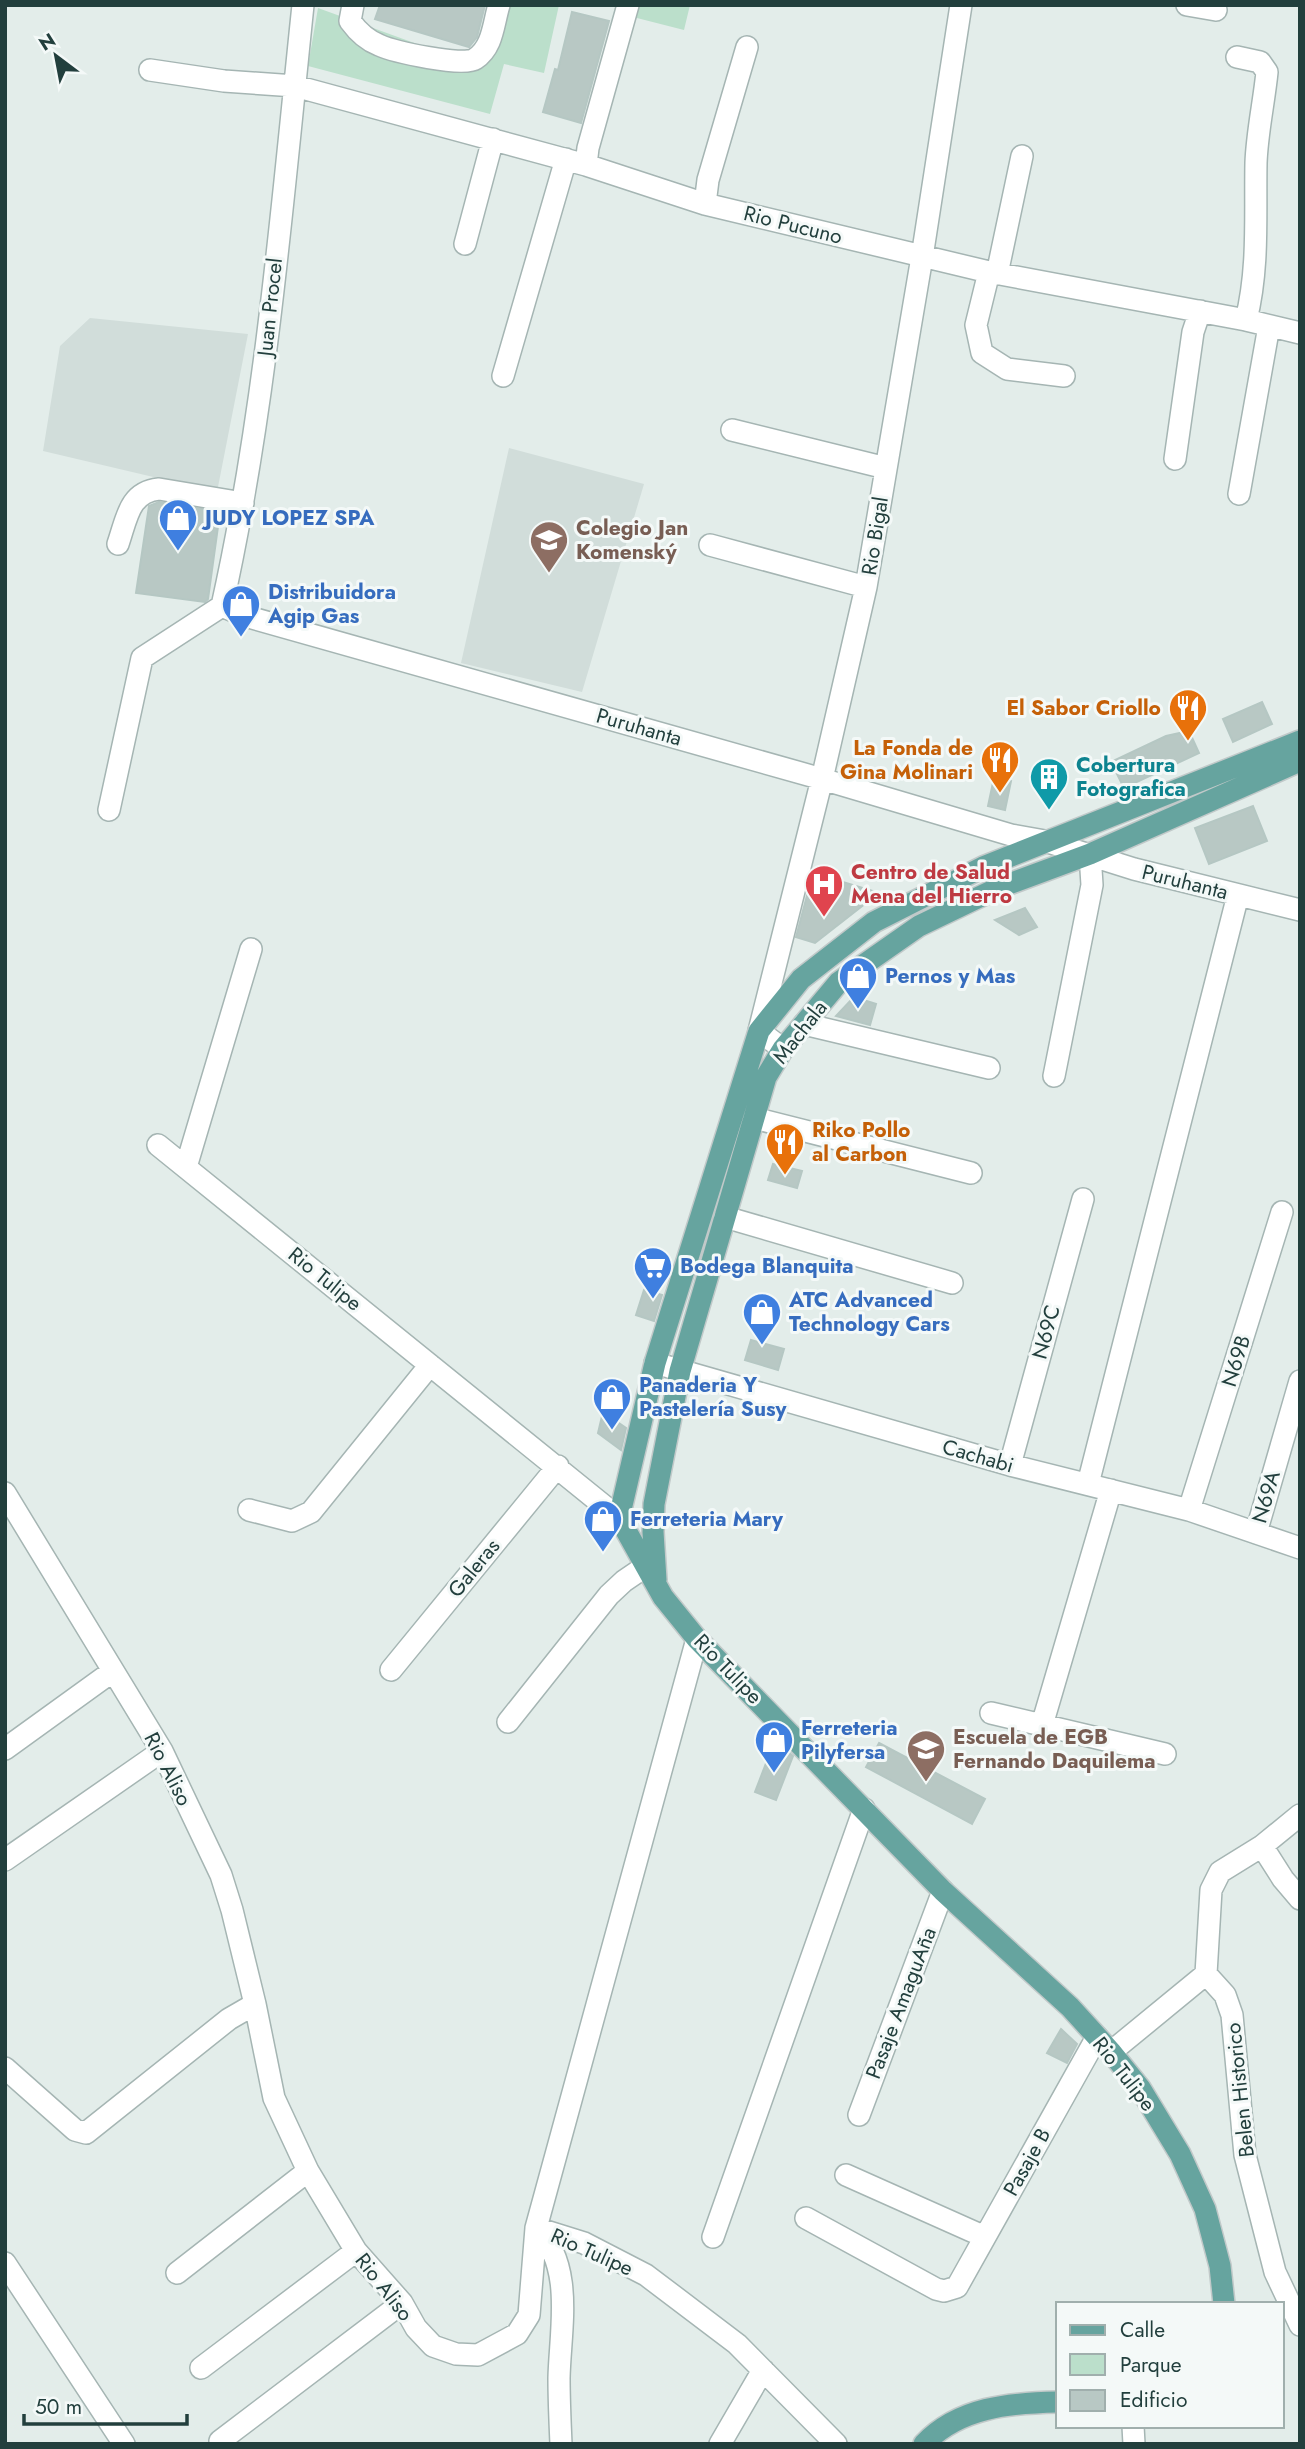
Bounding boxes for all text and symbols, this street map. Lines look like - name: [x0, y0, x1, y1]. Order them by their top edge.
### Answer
- north arrow: [21, 21, 91, 91]
- text: N: [34, 27, 61, 57]
- street label: Rio Pucuno: [741, 198, 845, 252]
- street label: Juan Procel: [250, 256, 290, 361]
- street label: Rio Bigal: [854, 495, 896, 577]
- shop icon: JUDY LOPEZ SPA: [157, 497, 199, 552]
- place label: JUDY LOPEZ SPA: [201, 503, 375, 533]
- place label: Colegio Jan Komenský: [576, 513, 688, 567]
- school or university icon: Colegio Jan Komenský: [528, 519, 570, 574]
- place label: Distribuidora Agip Gas: [267, 577, 396, 631]
- shop icon: Distribuidora Agip Gas: [220, 583, 262, 638]
- restaurant icon: El Sabor Criollo: [1167, 687, 1209, 742]
- place label: El Sabor Criollo: [1006, 693, 1161, 723]
- street label: Puruhanta: [593, 701, 685, 753]
- place label: La Fonda de Gina Molinari: [840, 733, 973, 787]
- restaurant icon: La Fonda de Gina Molinari: [979, 739, 1021, 794]
- place label: Cobertura Fotografica: [1076, 750, 1186, 804]
- building icon: Cobertura Fotografica: [1028, 756, 1070, 811]
- place label: Centro de Salud Mena del Hierro: [851, 857, 1012, 911]
- street label: Puruhanta: [1139, 857, 1231, 907]
- hospital icon: Centro de Salud Mena del Hierro: [803, 863, 845, 918]
- shop icon: Pernos y Mas: [837, 955, 879, 1010]
- place label: Pernos y Mas: [885, 961, 1016, 991]
- street label: Machala: [766, 994, 834, 1070]
- place label: Riko Pollo al Carbon: [812, 1115, 910, 1169]
- restaurant icon: Riko Pollo al Carbon: [764, 1121, 806, 1176]
- street label: Rio Tulipe: [282, 1240, 368, 1318]
- supermarket icon: Bodega Blanquita: [632, 1245, 674, 1300]
- place label: Bodega Blanquita: [680, 1251, 854, 1281]
- place label: ATC Advanced Technology Cars: [788, 1285, 950, 1339]
- shop icon: ATC Advanced Technology Cars: [741, 1291, 783, 1346]
- street label: N69C: [1024, 1302, 1068, 1362]
- street label: N69B: [1214, 1332, 1258, 1390]
- place label: Panaderia Y Pastelería Susy: [639, 1370, 787, 1424]
- shop icon: Panaderia Y Pastelería Susy: [591, 1376, 633, 1431]
- street label: Cachabi: [939, 1432, 1017, 1480]
- street label: N69A: [1244, 1467, 1288, 1527]
- shop icon: Ferreteria Mary: [582, 1498, 624, 1553]
- place label: Ferreteria Mary: [630, 1504, 784, 1534]
- street label: Galeras: [441, 1532, 507, 1604]
- street label: Rio Tulipe: [687, 1627, 769, 1711]
- place label: Ferreteria Pilyfersa: [801, 1713, 897, 1767]
- shop icon: Ferreteria Pilyfersa: [753, 1719, 795, 1774]
- place label: Escuela de EGB Fernando Daquilema: [953, 1722, 1156, 1776]
- street label: Rio Aliso: [137, 1727, 199, 1811]
- school or university icon: Escuela de EGB Fernando Daquilema: [905, 1728, 947, 1783]
- street label: Pasaje AmaguAña: [858, 1923, 944, 2083]
- street label: Belen Historico: [1218, 2021, 1262, 2159]
- street label: Rio Tulipe: [1085, 2030, 1163, 2118]
- street label: Pasaje B: [996, 2123, 1058, 2201]
- street label: Rio Tulipe: [546, 2221, 638, 2284]
- street label: Rio Aliso: [348, 2247, 420, 2327]
- legend: [1056, 2302, 1284, 2428]
- text: Calle: [1120, 2315, 1165, 2345]
- text: Parque: [1120, 2350, 1182, 2380]
- scale bar: [24, 2382, 187, 2426]
- text: Edificio: [1120, 2385, 1187, 2415]
- text: 50 m: [35, 2392, 82, 2422]

